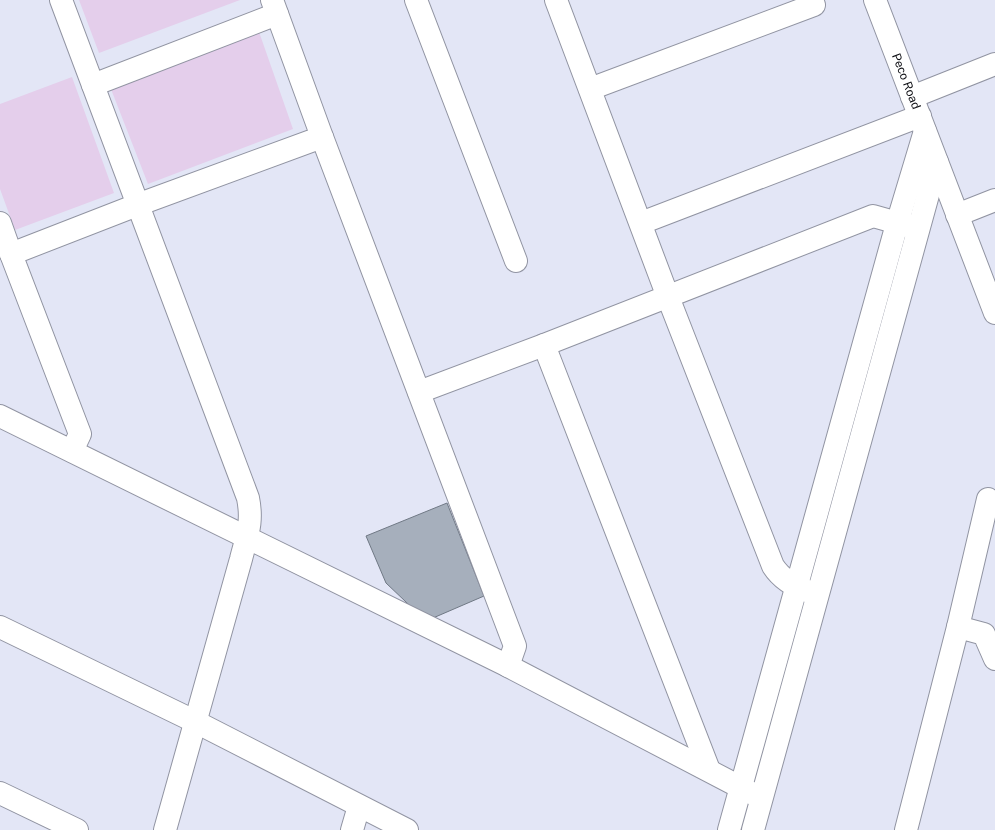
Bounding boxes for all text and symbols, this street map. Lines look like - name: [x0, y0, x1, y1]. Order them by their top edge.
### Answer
- street label: Peco Road: [889, 51, 923, 111]

